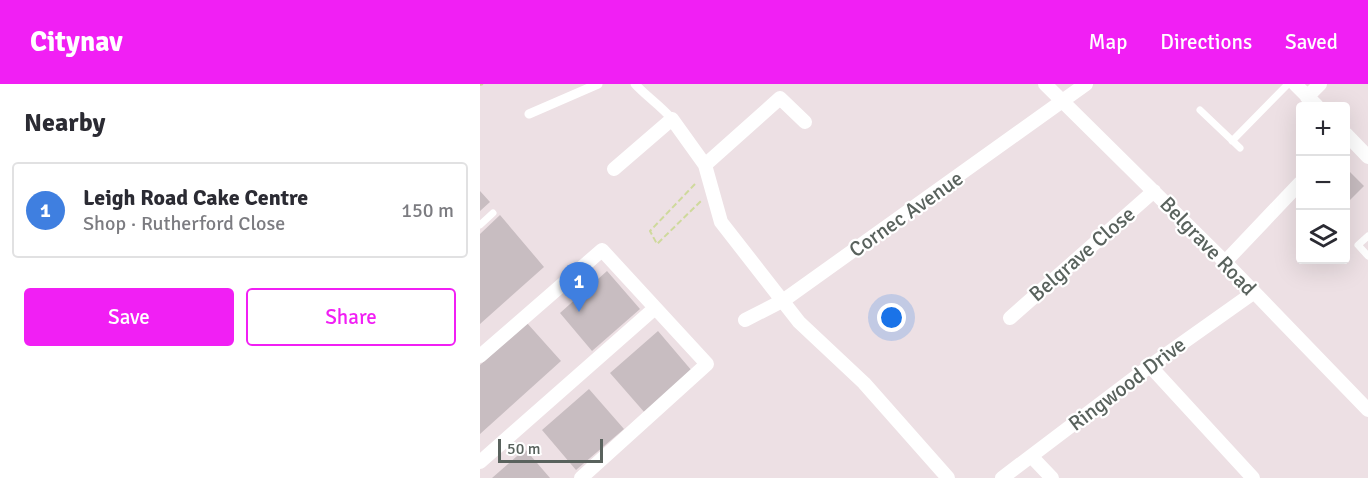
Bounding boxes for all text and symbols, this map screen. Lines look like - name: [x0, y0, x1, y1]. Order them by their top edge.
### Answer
- text: Citynav: [30, 25, 123, 59]
- text: Map: [1089, 29, 1127, 55]
- text: Directions: [1160, 29, 1252, 55]
- text: Saved: [1285, 29, 1338, 55]
- map controls: [1296, 102, 1350, 264]
- button: +: [1296, 102, 1350, 156]
- text: Nearby: [24, 107, 105, 139]
- button: −: [1296, 156, 1350, 210]
- street label: Cornec Avenue: [844, 165, 968, 263]
- text: Leigh Road Cake Centre: [83, 184, 308, 211]
- street label: Belgrave Road: [1154, 191, 1262, 301]
- text: 1: [40, 198, 51, 223]
- text: 150 m: [401, 198, 454, 223]
- street label: Belgrave Close: [1024, 201, 1140, 307]
- button: layers: [1296, 210, 1350, 264]
- text: Shop · Rutherford Close: [83, 211, 285, 236]
- pin: 1: [560, 262, 598, 312]
- button: Save: [24, 288, 234, 346]
- button: Share: [246, 288, 456, 346]
- your location: [877, 303, 906, 332]
- street label: Ringwood Drive: [1063, 331, 1191, 437]
- scale bar: [498, 436, 603, 464]
- text: 50 m: [507, 439, 541, 459]

